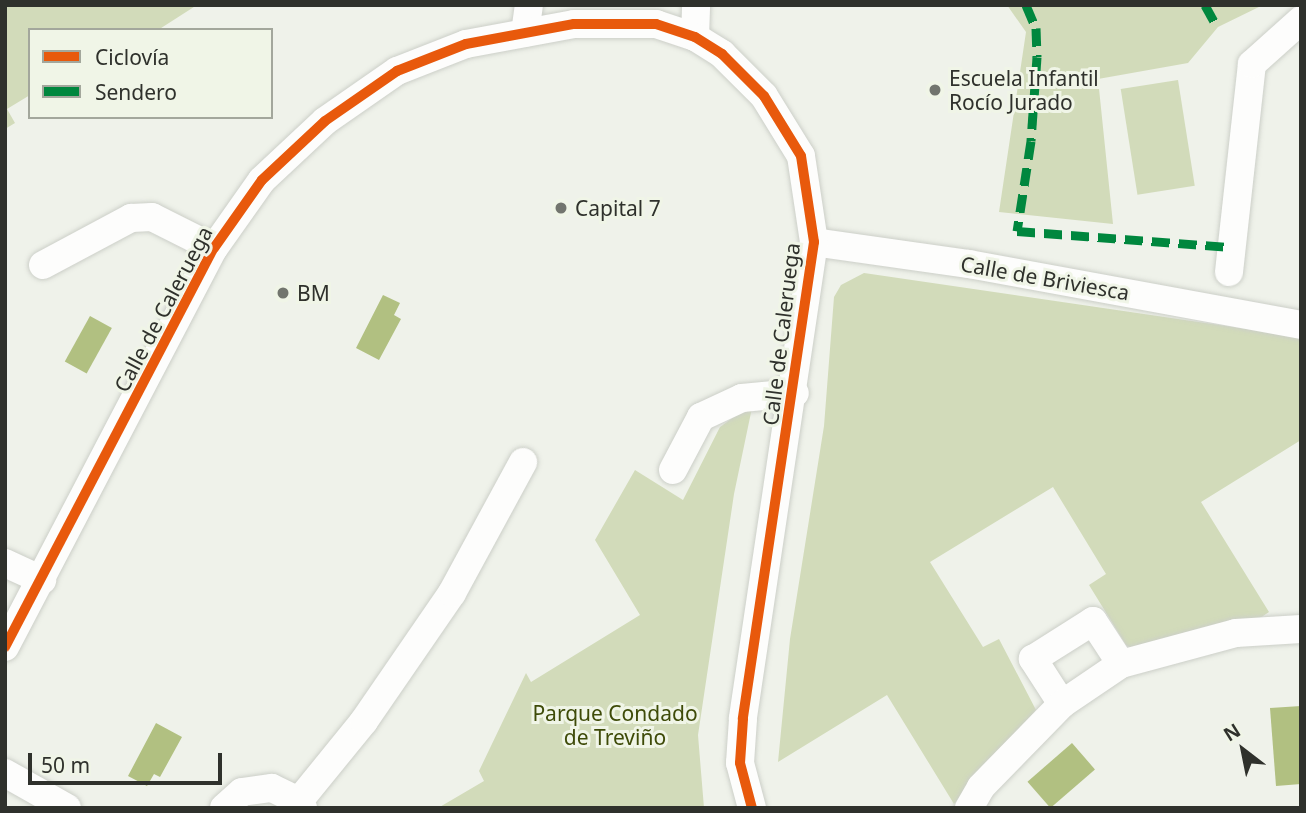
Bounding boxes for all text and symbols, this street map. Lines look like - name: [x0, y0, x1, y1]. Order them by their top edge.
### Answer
- legend: [28, 28, 273, 119]
- text: Ciclovía: [95, 43, 169, 71]
- place label: Escuela Infantil Rocío Jurado: [949, 65, 1099, 115]
- text: Sendero: [95, 78, 177, 106]
- marker: Escuela Infantil Rocío Jurado: [927, 82, 943, 98]
- place label: Capital 7: [575, 195, 661, 221]
- marker: Capital 7: [553, 200, 569, 216]
- street label: Calle de Caleruega: [109, 222, 217, 396]
- street label: Calle de Caleruega: [757, 241, 805, 427]
- street label: Calle de Briviesca: [959, 251, 1131, 305]
- place label: BM: [297, 280, 330, 306]
- marker: BM: [275, 285, 291, 301]
- park label: Parque Condado de Treviño: [532, 700, 698, 750]
- north arrow: [1208, 715, 1278, 785]
- text: N: [1218, 717, 1245, 747]
- scale bar: [32, 740, 226, 784]
- text: 50 m: [41, 751, 90, 779]

